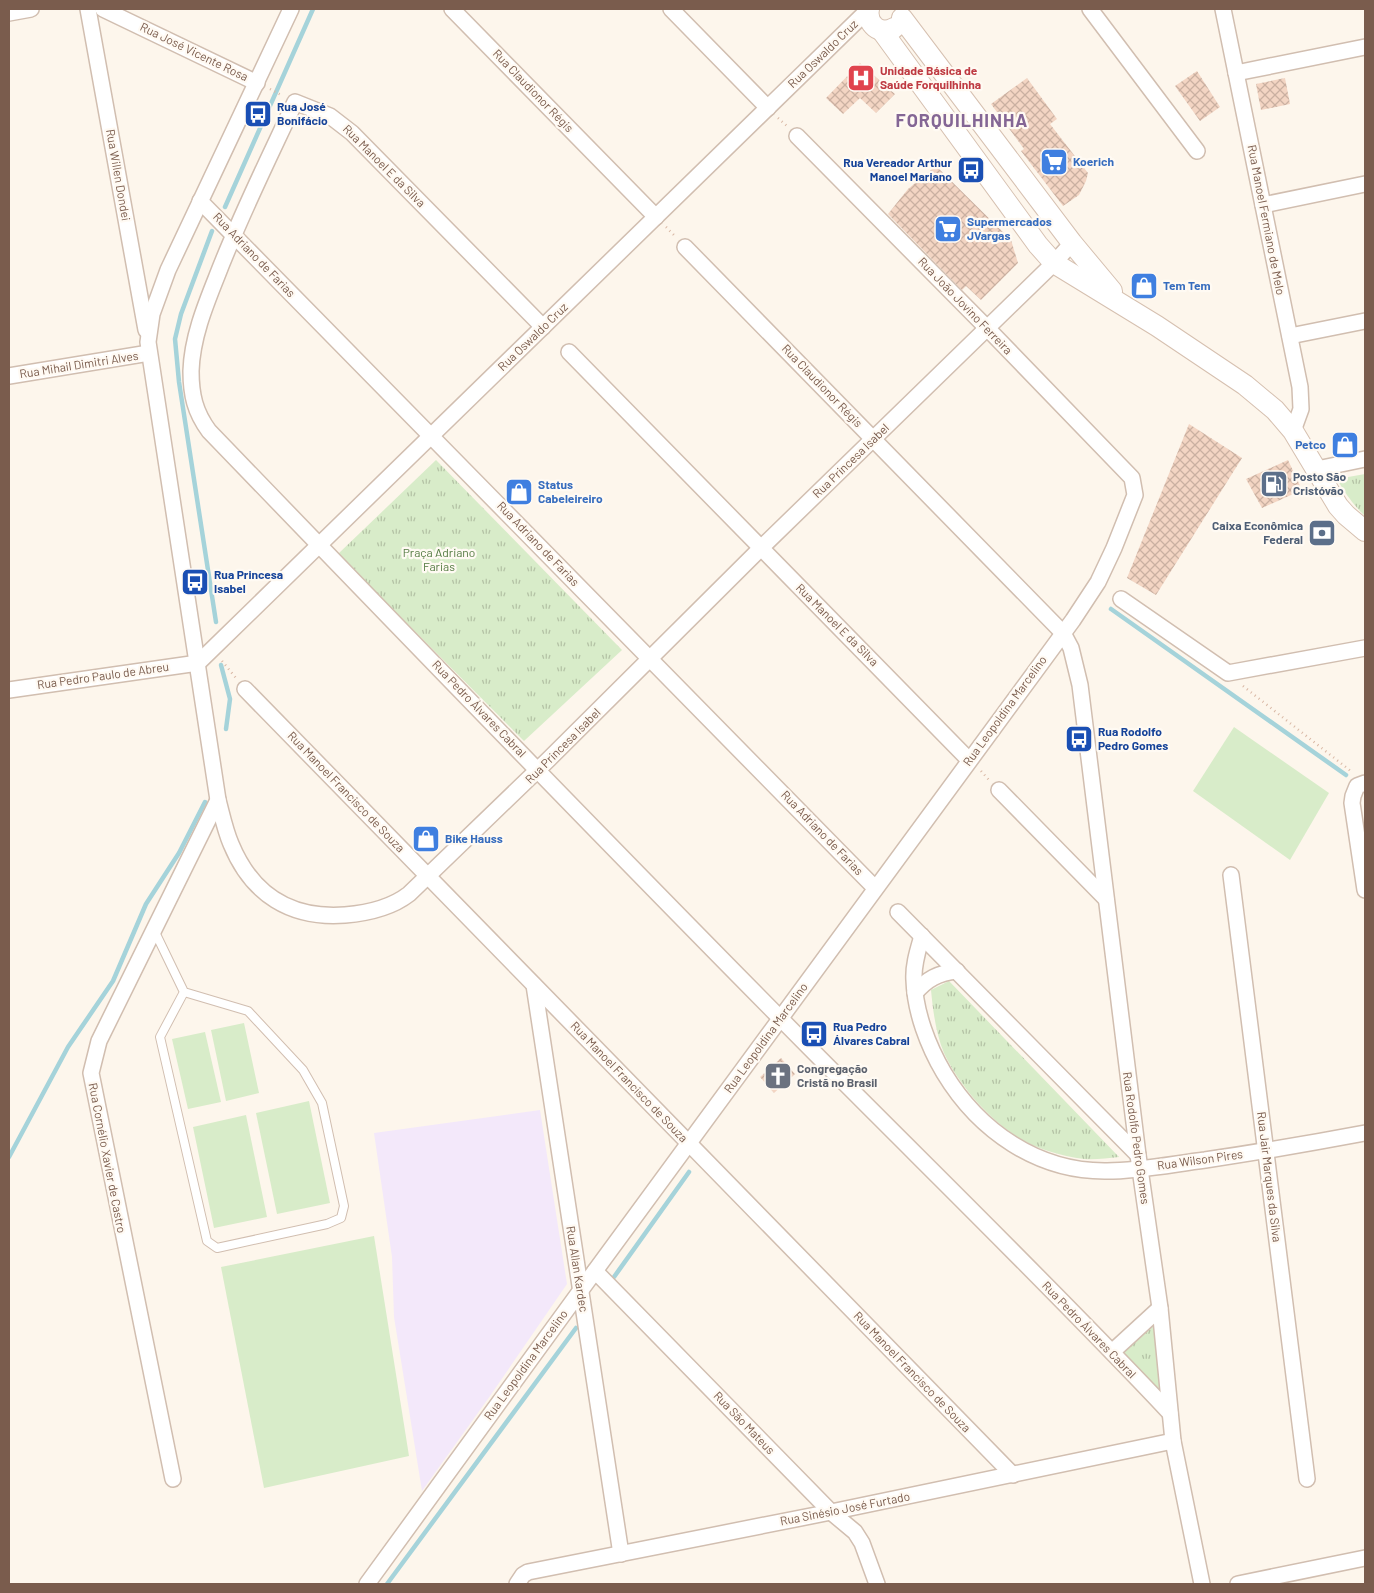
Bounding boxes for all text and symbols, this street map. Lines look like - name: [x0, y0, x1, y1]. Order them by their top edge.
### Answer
- street label: Rua Oswaldo Cruz: [785, 16, 860, 90]
- street label: Rua José Vicente Rosa: [138, 19, 251, 83]
- street label: Rua Claudionor Régis: [491, 46, 577, 135]
- hospital icon: Unidade Básica de Saúde Forquilhinha: [846, 63, 876, 93]
- place label: Unidade Básica de Saúde Forquilhinha: [880, 63, 981, 91]
- bus stop icon: Rua José Bonifácio: [243, 99, 273, 129]
- place label: Rua José Bonifácio: [277, 99, 328, 127]
- district label: FORQUILHINHA: [896, 109, 1028, 131]
- street label: Rua Manoel E da Silva: [341, 121, 429, 209]
- street label: Rua Willen Dondei: [104, 128, 134, 222]
- street label: Rua Manoel Fermiano de Melo: [1246, 144, 1288, 296]
- supermarket icon: Koerich: [1039, 147, 1069, 177]
- place label: Koerich: [1073, 154, 1114, 168]
- place label: Rua Vereador Arthur Manoel Mariano: [843, 155, 952, 183]
- bus stop icon: Rua Vereador Arthur Manoel Mariano: [956, 155, 986, 185]
- street label: Rua Adriano de Farias: [211, 209, 299, 300]
- supermarket icon: Supermercados JVargas: [933, 214, 963, 244]
- place label: Supermercados JVargas: [967, 214, 1052, 242]
- street label: Rua João Jovino Ferreira: [916, 254, 1016, 357]
- shop icon: Tem Tem: [1129, 271, 1159, 301]
- place label: Tem Tem: [1163, 278, 1211, 292]
- street label: Rua Oswaldo Cruz: [495, 299, 570, 373]
- street label: Rua Claudionor Régis: [780, 341, 866, 430]
- street label: Rua Mihail Dimitri Alves: [18, 348, 139, 380]
- street label: Rua Princesa Isabel: [809, 420, 891, 500]
- shop icon: Petco: [1330, 430, 1360, 460]
- place label: Petco: [1295, 437, 1326, 451]
- fuel station icon: Posto São Cristóvão: [1259, 469, 1289, 499]
- place label: Posto São Cristóvão: [1293, 469, 1346, 497]
- shop icon: Status Cabeleireiro: [504, 477, 534, 507]
- place label: Status Cabeleireiro: [538, 477, 603, 505]
- street label: Rua Adriano de Farias: [495, 498, 583, 589]
- place label: Caixa Econômica Federal: [1212, 518, 1303, 546]
- bank icon: Caixa Econômica Federal: [1307, 518, 1337, 548]
- park label: Praça Adriano Farias: [403, 545, 475, 573]
- bus stop icon: Rua Princesa Isabel: [180, 567, 210, 597]
- place label: Rua Princesa Isabel: [214, 567, 283, 595]
- street label: Rua Manoel E da Silva: [794, 580, 882, 668]
- street label: Rua Leopoldina Marcelino: [959, 653, 1049, 768]
- street label: Rua Pedro Álvares Cabral: [430, 657, 530, 760]
- street label: Rua Pedro Paulo de Abreu: [36, 659, 170, 691]
- street label: Rua Princesa Isabel: [522, 705, 603, 786]
- bus stop icon: Rua Rodolfo Pedro Gomes: [1064, 724, 1094, 754]
- place label: Rua Rodolfo Pedro Gomes: [1098, 724, 1168, 752]
- street label: Rua Manoel Francisco de Souza: [285, 728, 408, 854]
- street label: Rua Adriano de Farias: [779, 787, 867, 878]
- shop icon: Bike Hauss: [411, 824, 441, 854]
- place label: Bike Hauss: [445, 831, 503, 845]
- street label: Rua Leopoldina Marcelino: [720, 980, 810, 1095]
- street label: Rua Manoel Francisco de Souza: [568, 1018, 691, 1144]
- bus stop icon: Rua Pedro Álvares Cabral: [799, 1019, 829, 1049]
- place label: Rua Pedro Álvares Cabral: [833, 1019, 910, 1047]
- church icon: Congregação Cristã no Brasil: [763, 1061, 793, 1091]
- place label: Congregação Cristã no Brasil: [797, 1061, 877, 1089]
- street label: Rua Rodolfo Pedro Gomes: [1121, 1071, 1153, 1205]
- street label: Rua Cornélio Xavier de Castro: [87, 1082, 129, 1234]
- street label: Rua Jair Marques da Silva: [1255, 1111, 1285, 1243]
- street label: Rua Wilson Pires: [1156, 1146, 1244, 1172]
- street label: Rua Allan Kardec: [564, 1225, 592, 1313]
- street label: Rua Pedro Álvares Cabral: [1040, 1278, 1140, 1381]
- street label: Rua Leopoldina Marcelino: [480, 1307, 570, 1422]
- street label: Rua Manoel Francisco de Souza: [851, 1308, 974, 1434]
- street label: Rua São Mateus: [711, 1388, 778, 1457]
- street label: Rua Sinésio José Furtado: [779, 1489, 911, 1527]

